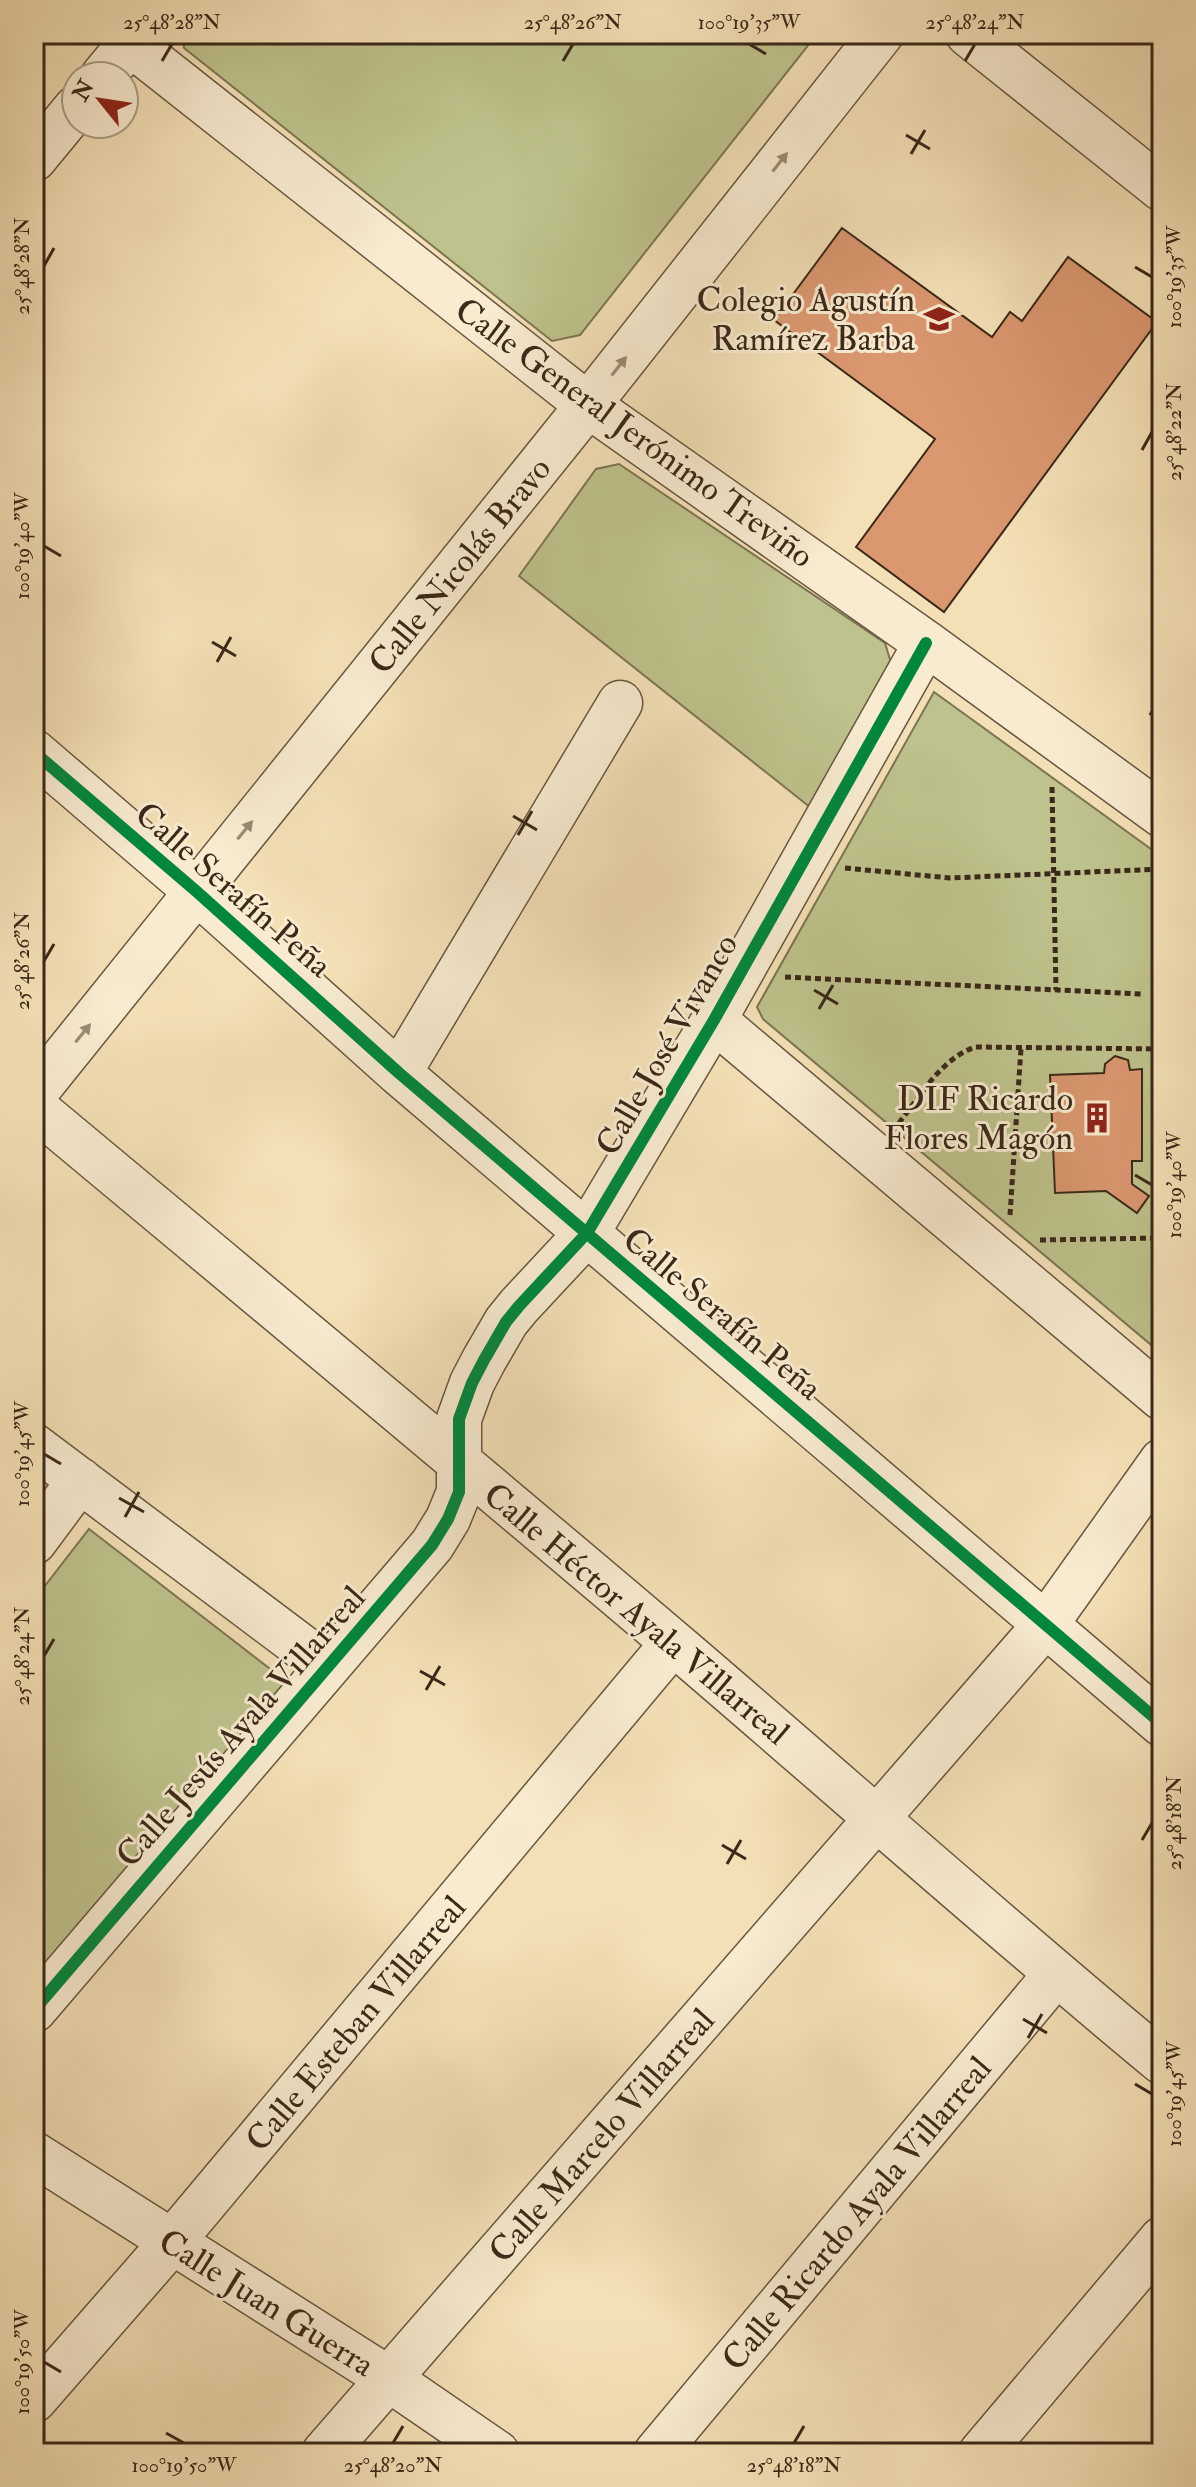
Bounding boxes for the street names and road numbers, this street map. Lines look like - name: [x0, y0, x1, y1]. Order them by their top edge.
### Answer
- street label: Calle General Jerónimo Treviño: [446, 289, 822, 578]
- street label: Calle Nicolás Bravo: [360, 449, 561, 683]
- street label: Calle Serafín Peña: [126, 793, 341, 988]
- street label: Calle José Vivanco: [587, 926, 748, 1163]
- street label: Calle Serafín Peña: [614, 1218, 831, 1411]
- street label: Calle Héctor Ayala Villarreal: [474, 1474, 798, 1755]
- street label: Calle Jesús Ayala Villarreal: [107, 1577, 375, 1877]
- street label: Calle Esteban Villarreal: [237, 1887, 476, 2161]
- street label: Calle Marcelo Villarreal: [480, 2000, 725, 2272]
- street label: Calle Ricardo Ayala Villarreal: [713, 2048, 1001, 2380]
- street label: Calle Juan Guerra: [150, 2220, 383, 2387]

